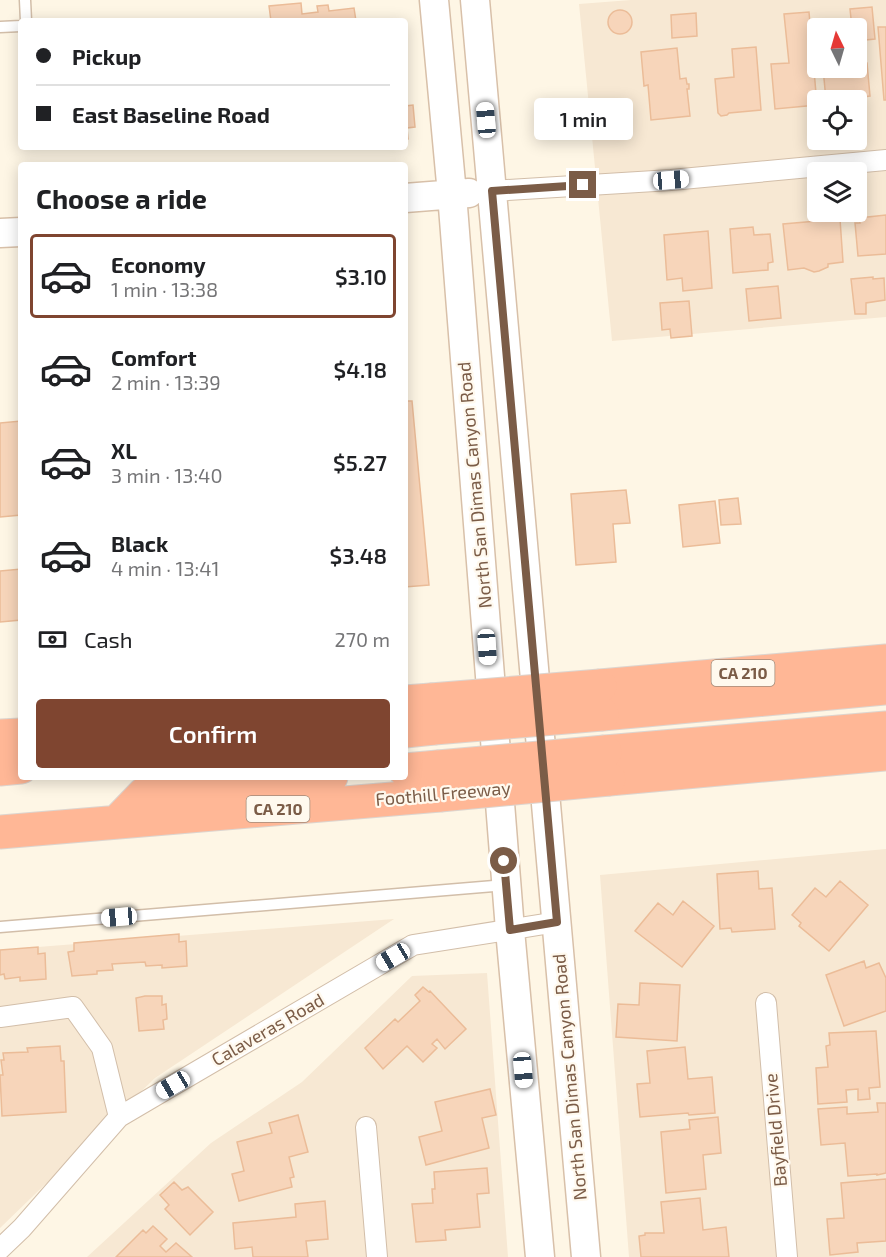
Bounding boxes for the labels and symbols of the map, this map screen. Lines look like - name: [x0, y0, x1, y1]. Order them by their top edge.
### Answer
- north arrow: [807, 18, 867, 78]
- callout: 1 min: [534, 98, 632, 140]
- car: [475, 101, 497, 139]
- car: [652, 169, 690, 191]
- route end: [569, 171, 596, 198]
- street label: North San Dimas Canyon Road: [452, 361, 496, 609]
- car: [477, 628, 497, 666]
- road number: CA 210: [712, 660, 774, 686]
- street label: Foothill Freeway: [374, 776, 512, 810]
- road number: CA 210: [246, 796, 310, 822]
- route start: [490, 847, 517, 874]
- car: [100, 906, 138, 928]
- car: [373, 940, 413, 974]
- street label: North San Dimas Canyon Road: [547, 953, 591, 1201]
- street label: Calaveras Road: [207, 988, 328, 1070]
- car: [512, 1051, 534, 1089]
- car: [153, 1068, 193, 1102]
- street label: Bayfield Drive: [759, 1073, 791, 1188]

